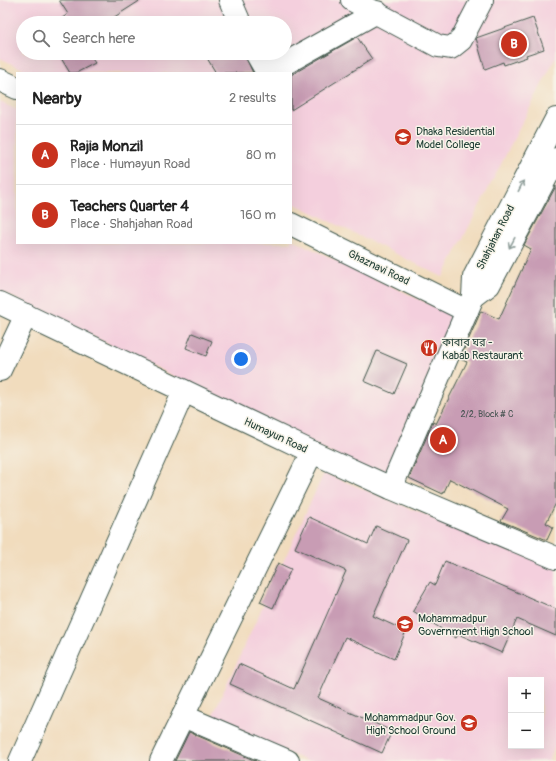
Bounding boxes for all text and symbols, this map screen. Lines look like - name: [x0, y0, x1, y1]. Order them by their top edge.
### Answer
- search box: [16, 16, 292, 60]
- icon: search: [30, 27, 52, 49]
- text: Search here: [62, 29, 135, 48]
- pin: B: [501, 29, 527, 59]
- text: Nearby: [32, 88, 81, 109]
- text: 2 results: [229, 90, 276, 106]
- place label: Dhaka Residential Model College: [416, 125, 495, 151]
- school or university icon: Dhaka Residential Model College: [393, 127, 413, 147]
- text: Rajia Monzil: [70, 137, 143, 156]
- text: A: [41, 147, 49, 163]
- text: 80 m: [246, 147, 276, 163]
- text: Place · Humayun Road: [70, 156, 190, 172]
- one-way arrow: [518, 180, 526, 192]
- text: Teachers Quarter 4: [70, 197, 189, 216]
- street label: Shahjahan Road: [474, 203, 517, 272]
- text: B: [41, 207, 49, 223]
- text: 160 m: [240, 207, 276, 223]
- text: Place · Shahjahan Road: [70, 216, 193, 232]
- one-way arrow: [507, 236, 515, 248]
- street label: Ghaznavi Road: [346, 247, 412, 288]
- place label: কাবাব ঘর - Kabab Restaurant: [441, 336, 523, 362]
- restaurant icon: কাবাব ঘর - Kabab Restaurant: [419, 338, 439, 358]
- your location: [231, 349, 251, 369]
- house number: 2/2, Block # C: [460, 409, 514, 420]
- street label: Humayun Road: [242, 415, 310, 456]
- pin: A: [430, 425, 456, 455]
- place label: Mohammadpur Government High School: [418, 612, 533, 638]
- school or university icon: Mohammadpur Government High School: [395, 614, 415, 634]
- map controls: [508, 677, 544, 749]
- button: +: [508, 677, 544, 713]
- place label: Mohammadpur Gov. High School Ground: [364, 711, 456, 737]
- school or university icon: Mohammadpur Gov. High School Ground: [459, 713, 479, 733]
- button: −: [508, 713, 544, 749]

